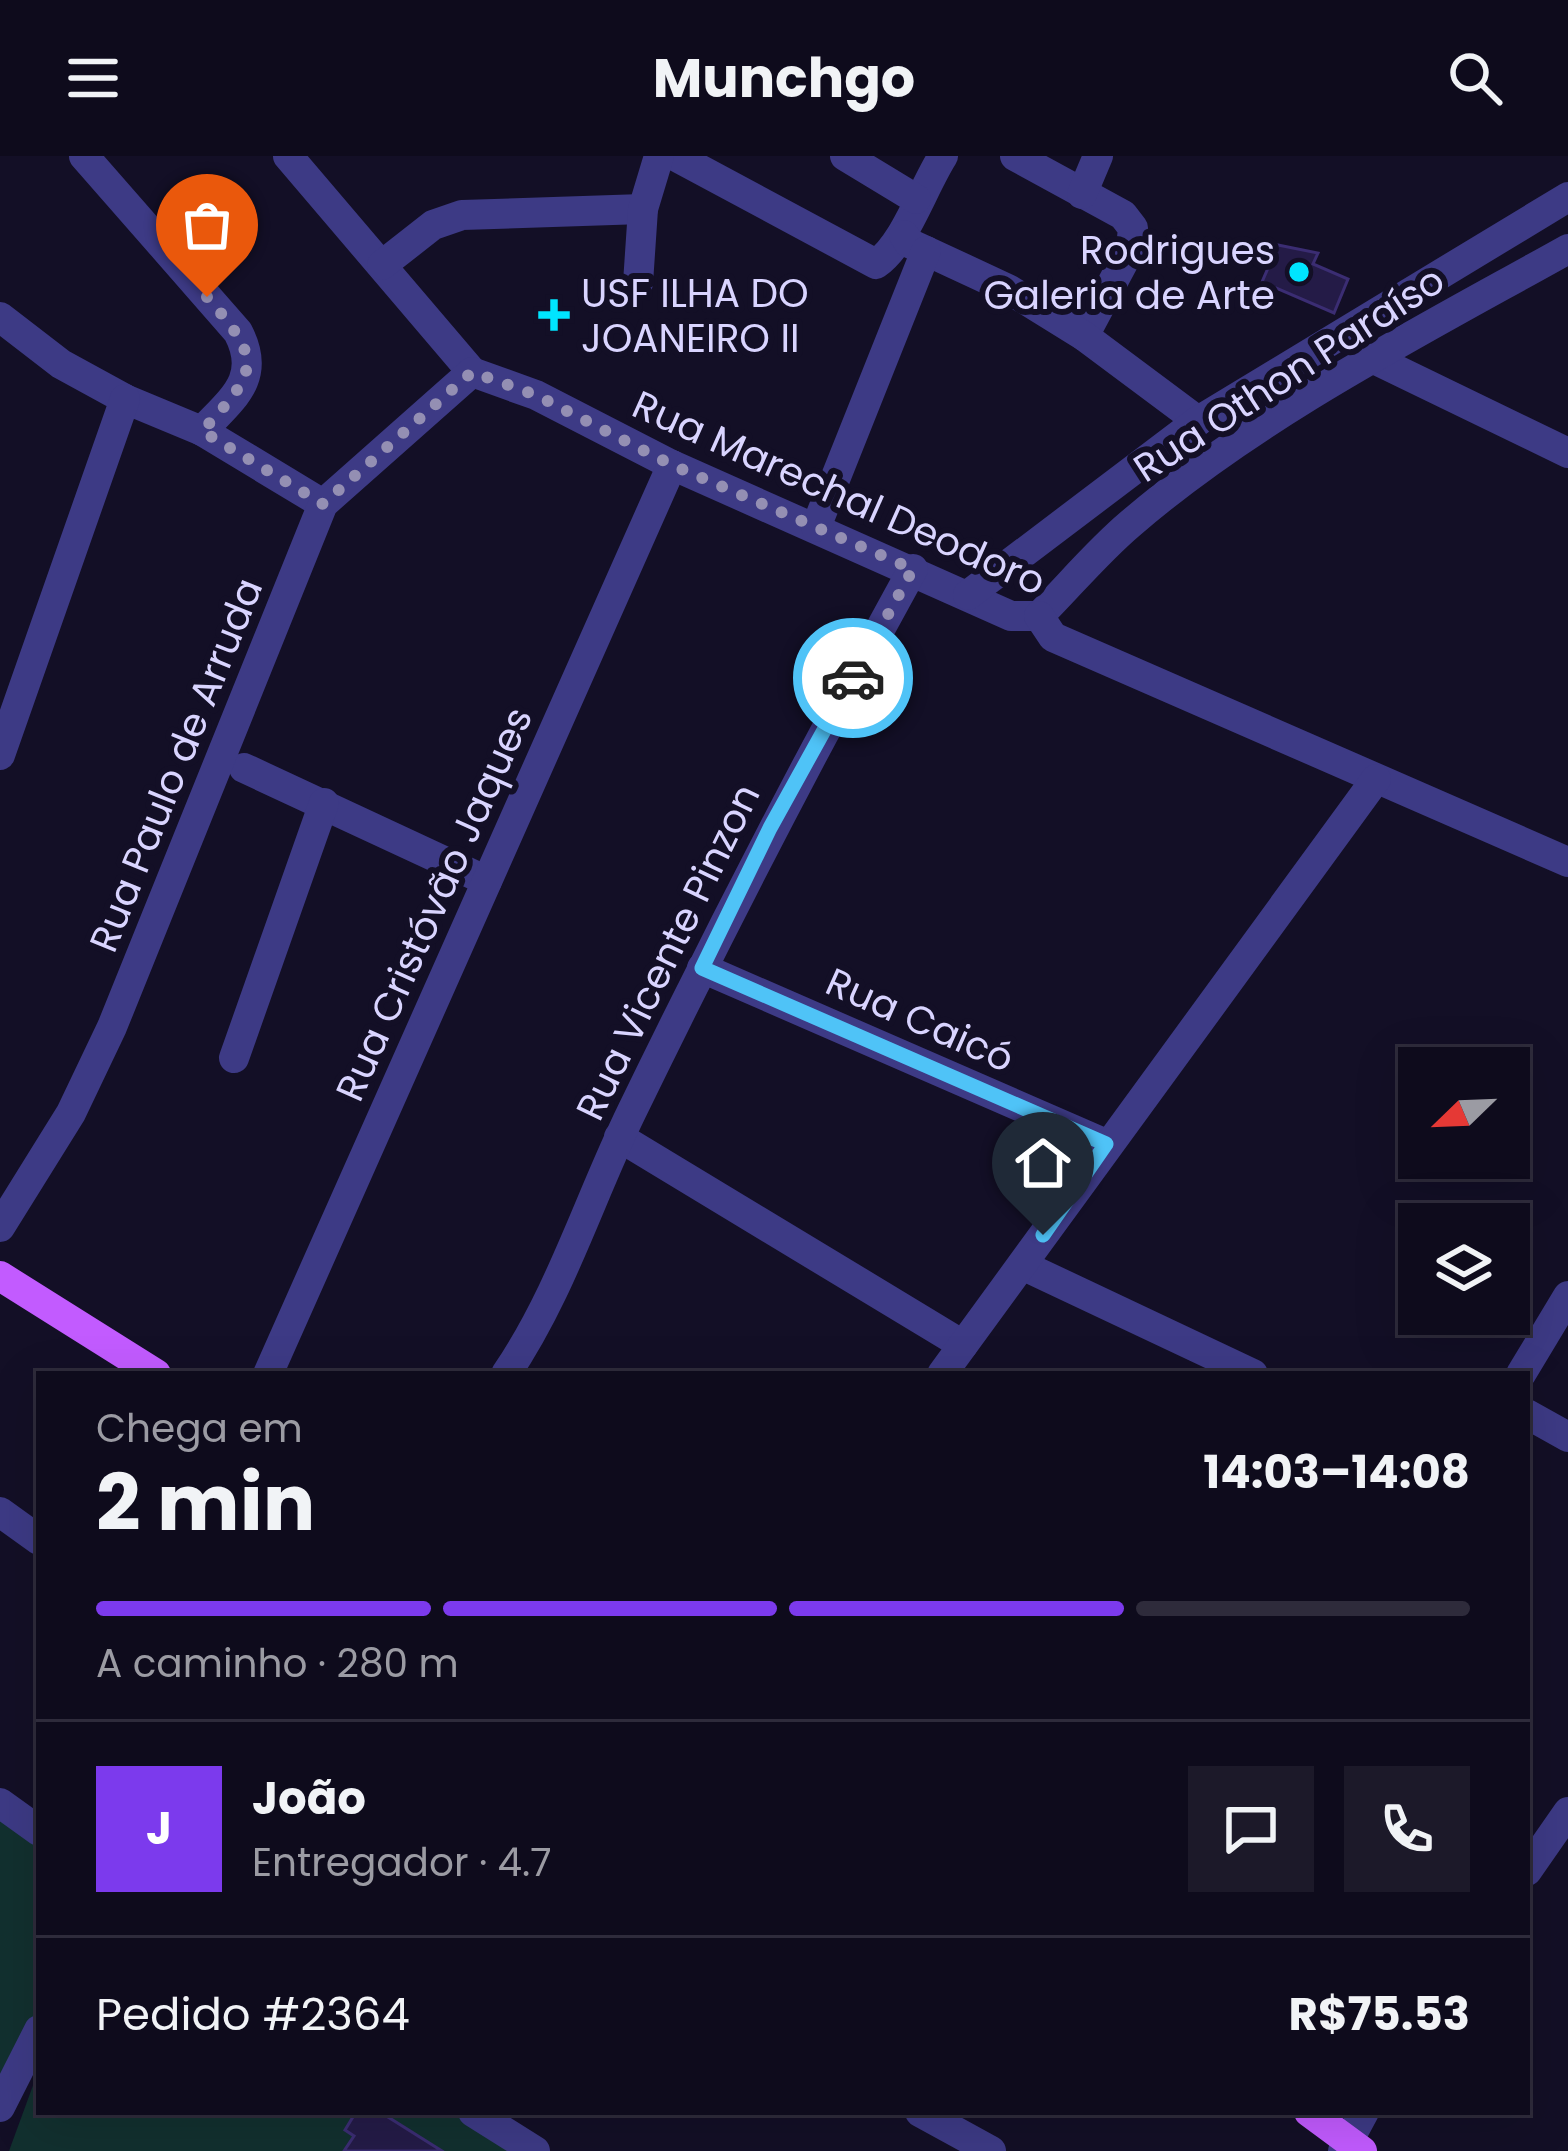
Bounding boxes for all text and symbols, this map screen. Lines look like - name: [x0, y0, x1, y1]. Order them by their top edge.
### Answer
- text: Munchgo: [653, 40, 915, 116]
- icon: menu: [60, 45, 126, 111]
- icon: search: [1442, 45, 1508, 111]
- pin: [156, 174, 258, 297]
- icon: bag: [174, 192, 240, 258]
- place label: Rodrigues Galeria de Arte: [983, 223, 1275, 323]
- street label: Rua Othon Paraíso: [1123, 253, 1455, 495]
- marker: Rodrigues Galeria de Arte: [1286, 259, 1312, 285]
- place label: USF ILHA DO JOANEIRO II: [581, 266, 809, 366]
- marker: USF ILHA DO JOANEIRO II: [538, 299, 570, 331]
- street label: Rua Marechal Deodoro: [624, 377, 1054, 609]
- street label: Rua Paulo de Arruda: [76, 570, 276, 960]
- courier: [793, 618, 913, 738]
- icon: car: [820, 645, 886, 711]
- street label: Rua Cristóvão Jaques: [322, 698, 546, 1110]
- street label: Rua Vicente Pinzon: [563, 775, 773, 1129]
- street label: Rua Caicó: [817, 954, 1023, 1086]
- north arrow: [1398, 1047, 1530, 1179]
- map controls: [1398, 1047, 1530, 1335]
- pin: [992, 1112, 1094, 1235]
- icon: home: [1010, 1130, 1076, 1196]
- button: layers: [1398, 1203, 1530, 1335]
- text: Chega em: [96, 1401, 303, 1456]
- text: 14:03–14:08: [1203, 1441, 1470, 1504]
- text: 2 min: [96, 1448, 315, 1557]
- text: A caminho · 280 m: [96, 1636, 459, 1691]
- button: chat: [1188, 1766, 1314, 1892]
- button: phone: [1344, 1766, 1470, 1892]
- text: João: [252, 1767, 366, 1830]
- text: J: [146, 1797, 172, 1860]
- text: Entregador · 4.7: [252, 1835, 552, 1890]
- text: Pedido #2364: [96, 1983, 410, 2046]
- text: R$75.53: [1289, 1983, 1470, 2046]

